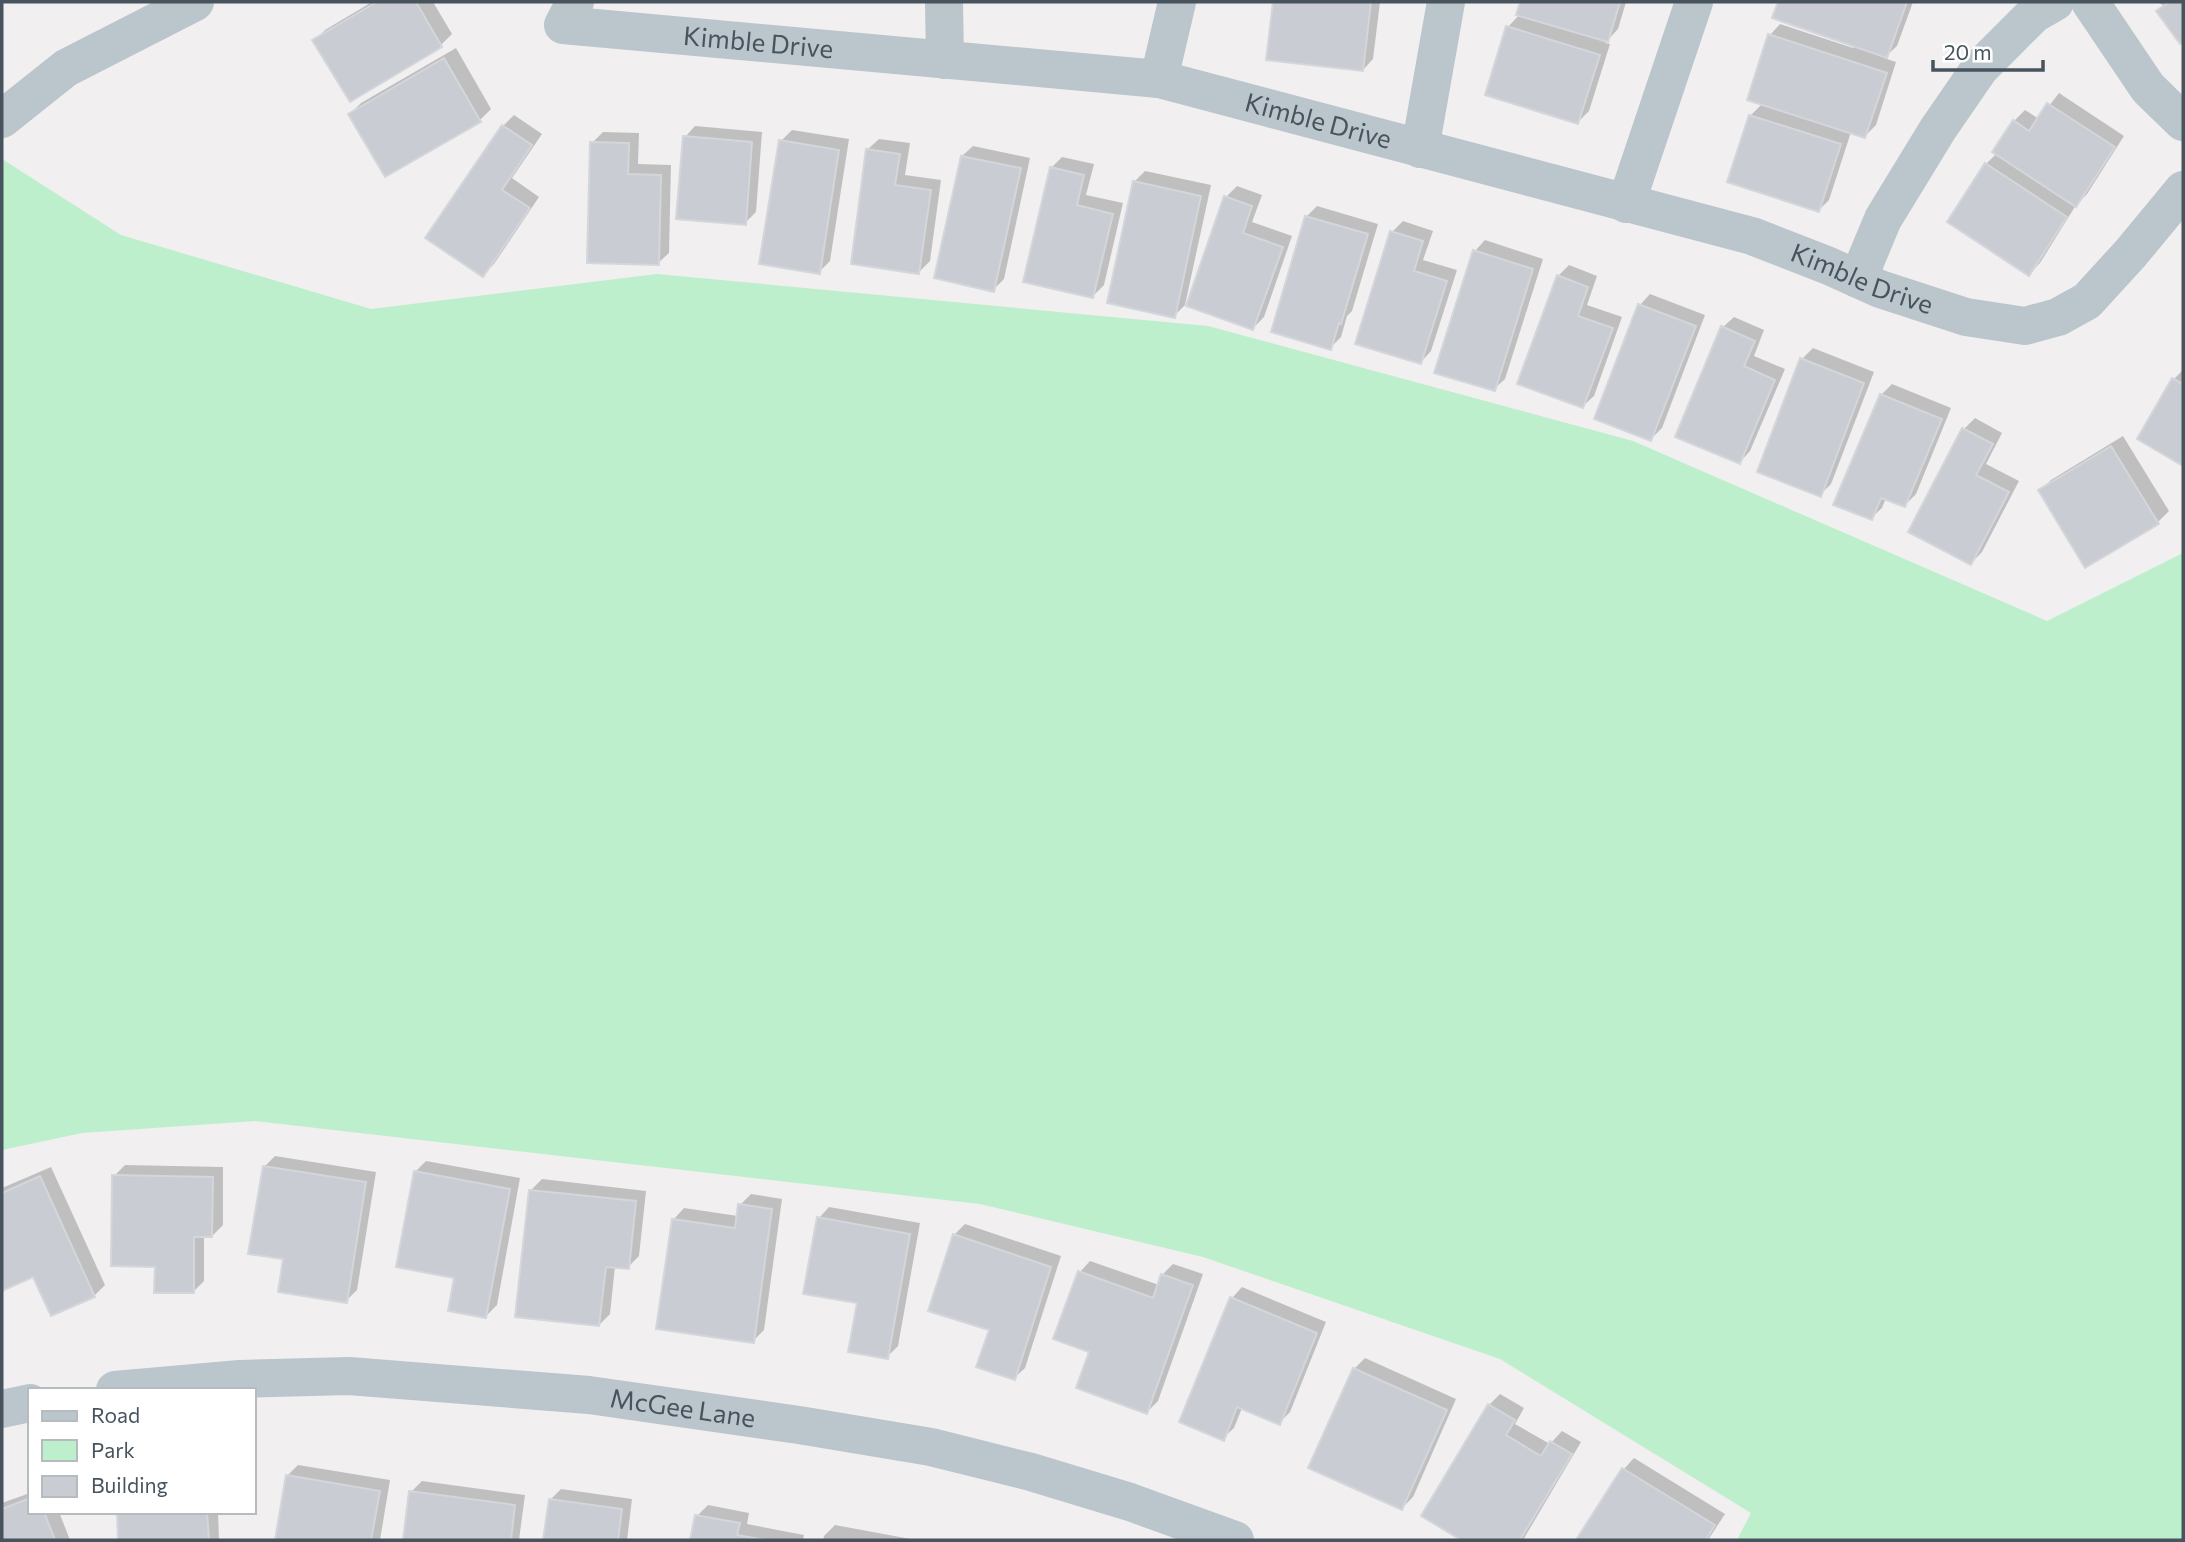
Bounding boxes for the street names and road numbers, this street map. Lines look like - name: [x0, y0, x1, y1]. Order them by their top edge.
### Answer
- street label: Kimble Drive: [682, 19, 835, 63]
- street label: Kimble Drive: [1242, 85, 1395, 154]
- street label: Kimble Drive: [1787, 236, 1937, 319]
- street label: McGee Lane: [608, 1381, 758, 1433]

